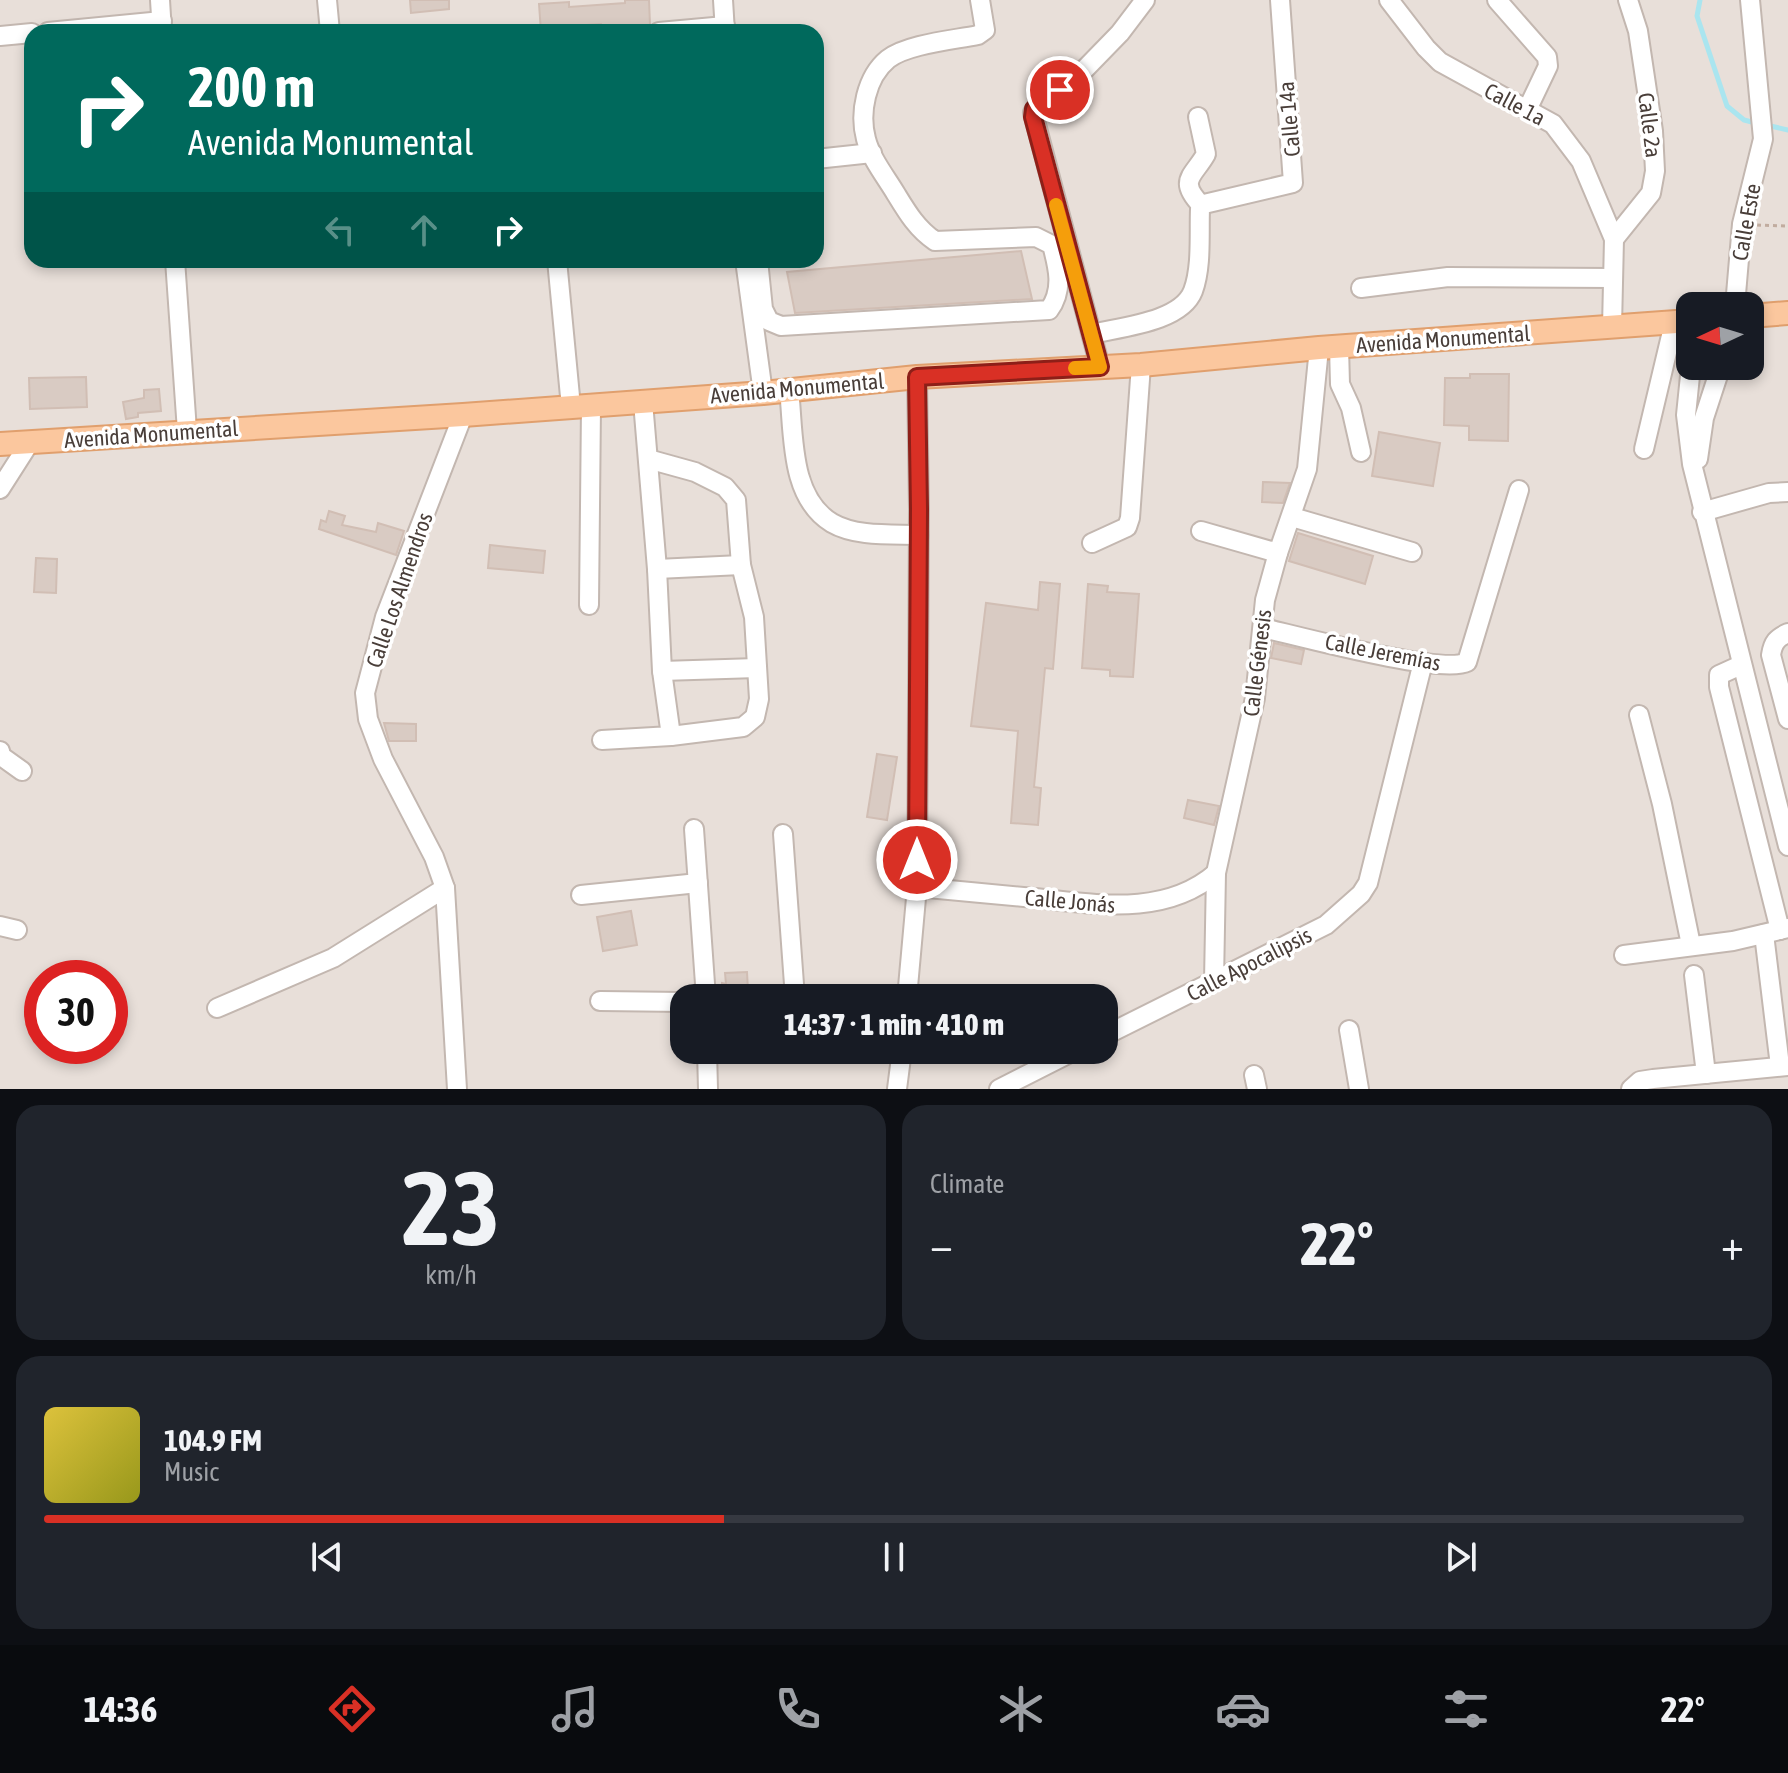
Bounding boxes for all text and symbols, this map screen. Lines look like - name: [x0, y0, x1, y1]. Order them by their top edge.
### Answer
- text: 200 m: [188, 55, 315, 119]
- icon: right: [56, 56, 160, 160]
- pin: [1026, 56, 1094, 124]
- icon: arrive: [1038, 68, 1082, 112]
- street label: Calle 1a: [1480, 77, 1550, 131]
- street label: Calle 14a: [1273, 80, 1305, 158]
- street label: Calle 2a: [1633, 91, 1667, 159]
- text: Avenida Monumental: [188, 121, 473, 163]
- street label: Calle Este: [1726, 181, 1766, 263]
- icon: left: [318, 208, 362, 252]
- icon: ahead: [402, 208, 446, 252]
- icon: right: [486, 208, 530, 252]
- north arrow: [1676, 292, 1764, 380]
- map controls: [1676, 292, 1764, 380]
- street label: Avenida Monumental: [1355, 320, 1531, 358]
- street label: Avenida Monumental: [709, 367, 885, 409]
- street label: Avenida Monumental: [63, 415, 239, 453]
- street label: Calle Los Almendros: [360, 509, 438, 671]
- street label: Calle Génesis: [1238, 608, 1276, 718]
- street label: Calle Jeremías: [1323, 628, 1443, 676]
- position arrow: [875, 818, 959, 902]
- street label: Calle Jonás: [1024, 884, 1116, 918]
- street label: Calle Apocalipsis: [1182, 921, 1316, 1007]
- speed limit sign: 30: [24, 960, 128, 1064]
- text: 14:37 · 1 min · 410 m: [784, 1007, 1004, 1041]
- text: 23: [402, 1148, 500, 1267]
- text: Climate: [930, 1169, 1004, 1199]
- text: 22°: [1301, 1209, 1373, 1278]
- text: −: [930, 1219, 953, 1269]
- text: +: [1721, 1219, 1744, 1269]
- text: km/h: [425, 1260, 477, 1290]
- text: 104.9 FM: [164, 1423, 262, 1457]
- text: Music: [164, 1457, 219, 1487]
- icon: previous: [305, 1535, 349, 1579]
- icon: pause: [872, 1535, 916, 1579]
- icon: next: [1439, 1535, 1483, 1579]
- icon: directions: [324, 1681, 380, 1737]
- icon: music: [547, 1681, 603, 1737]
- icon: phone: [770, 1681, 826, 1737]
- icon: climate: [993, 1681, 1049, 1737]
- icon: car: [1215, 1681, 1271, 1737]
- icon: filters: [1438, 1681, 1494, 1737]
- text: 14:36: [83, 1688, 157, 1730]
- text: 22°: [1661, 1688, 1705, 1730]

